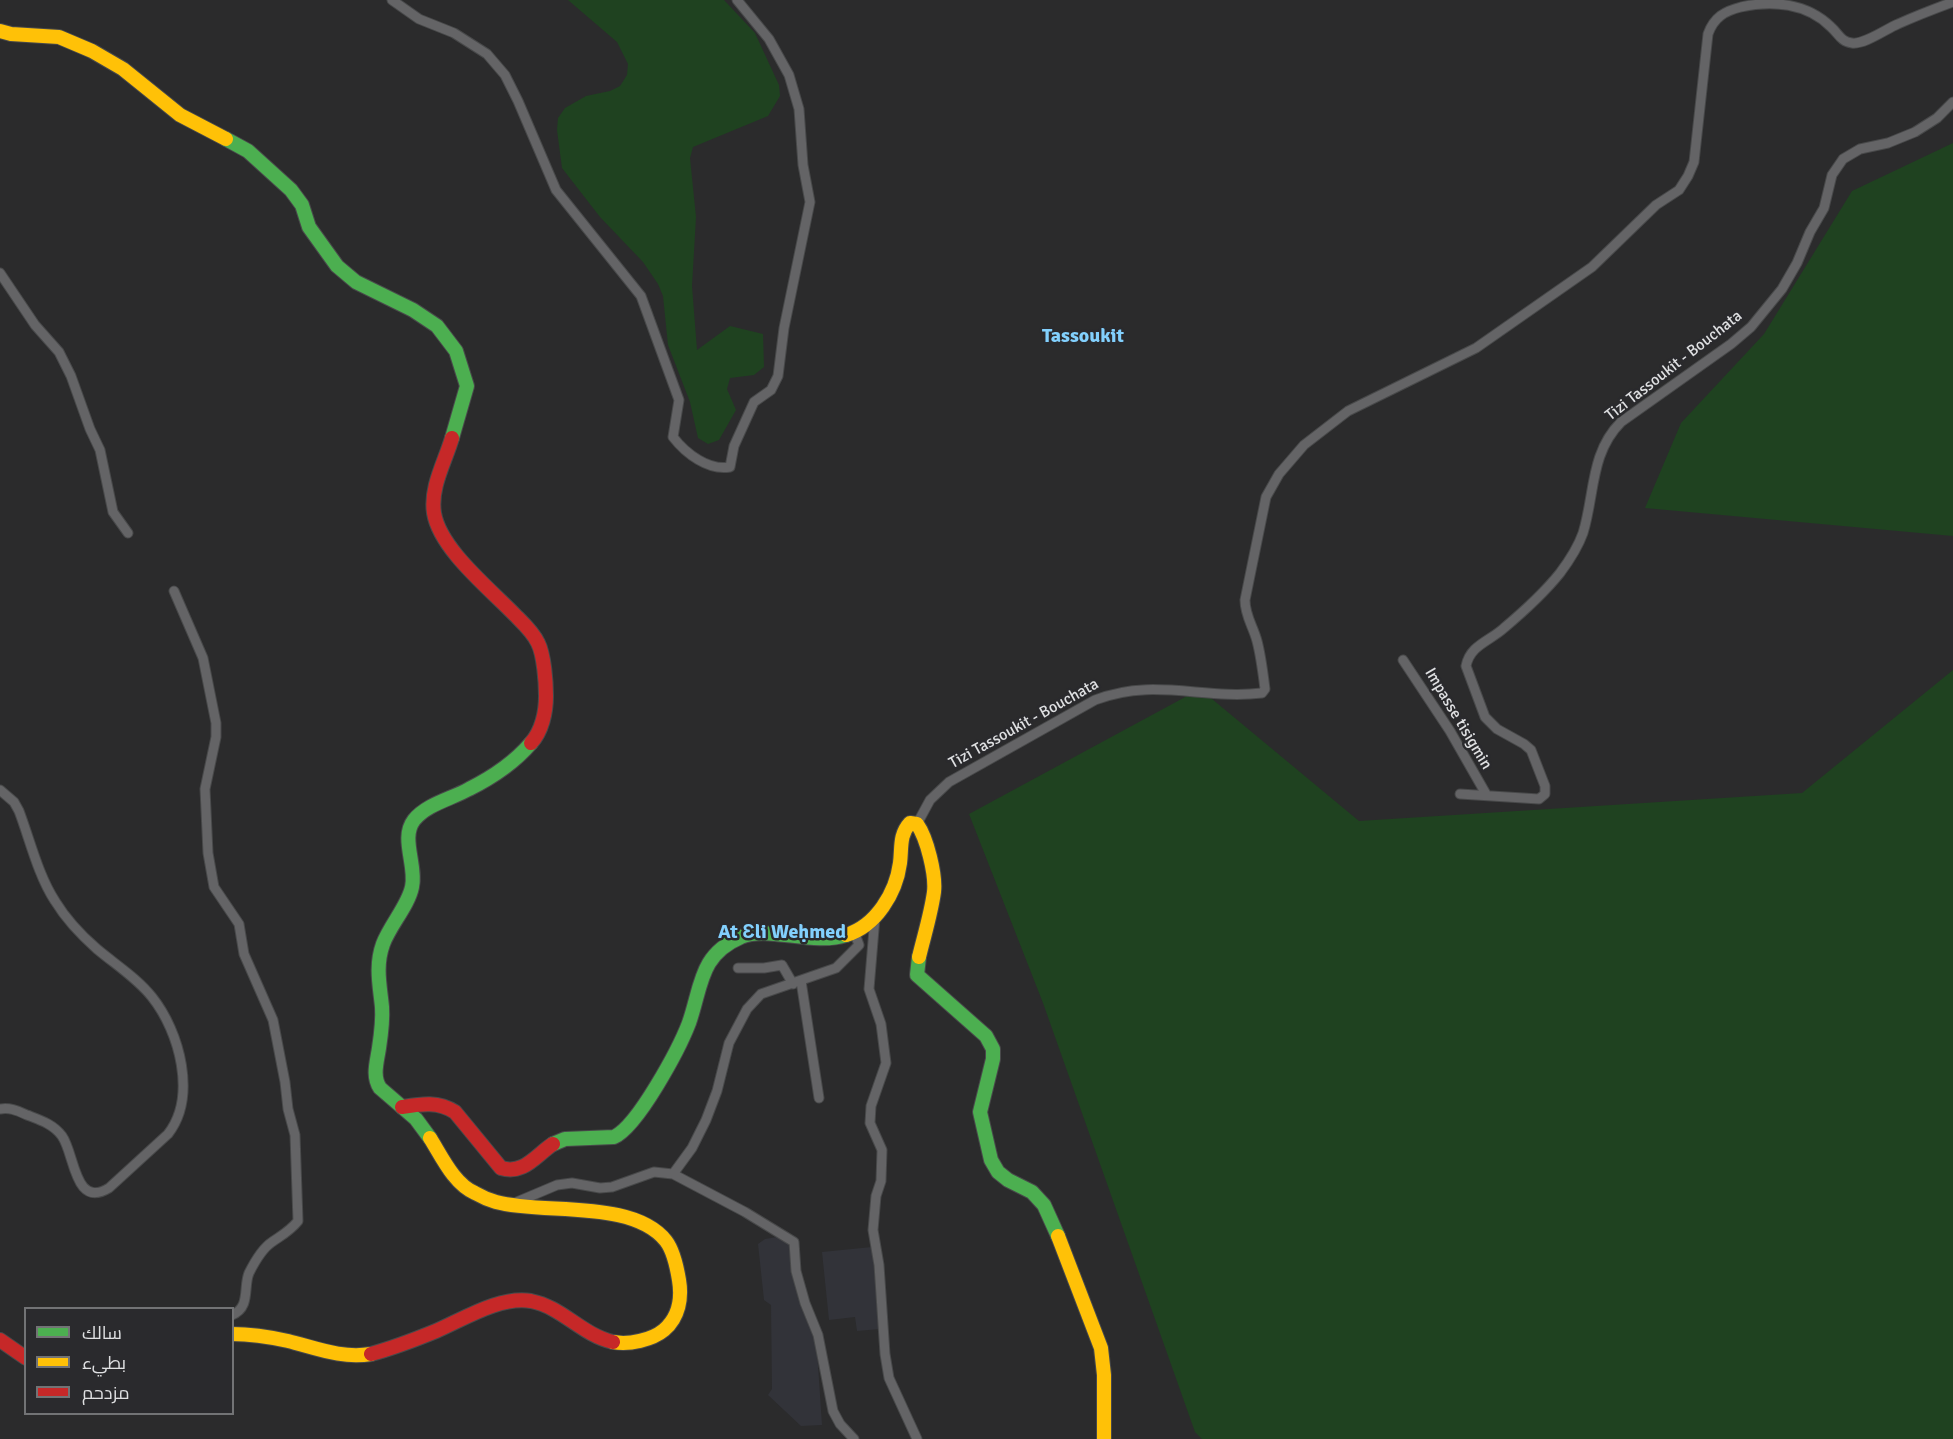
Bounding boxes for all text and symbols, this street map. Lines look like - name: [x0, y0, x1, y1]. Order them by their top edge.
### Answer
- street label: Tizi Tassoukit - Bouchata: [1602, 307, 1746, 425]
- district label: Tassoukit: [1042, 325, 1124, 349]
- street label: Impasse tisigmin: [1420, 665, 1496, 773]
- street label: Tizi Tassoukit - Bouchata: [946, 675, 1102, 773]
- district label: At Ɛli Weḥmed: [718, 921, 846, 945]
- legend: [24, 1307, 234, 1415]
- text: سالك: [82, 1322, 122, 1344]
- text: بطيء: [82, 1352, 126, 1374]
- text: مزدحم: [82, 1382, 130, 1404]

